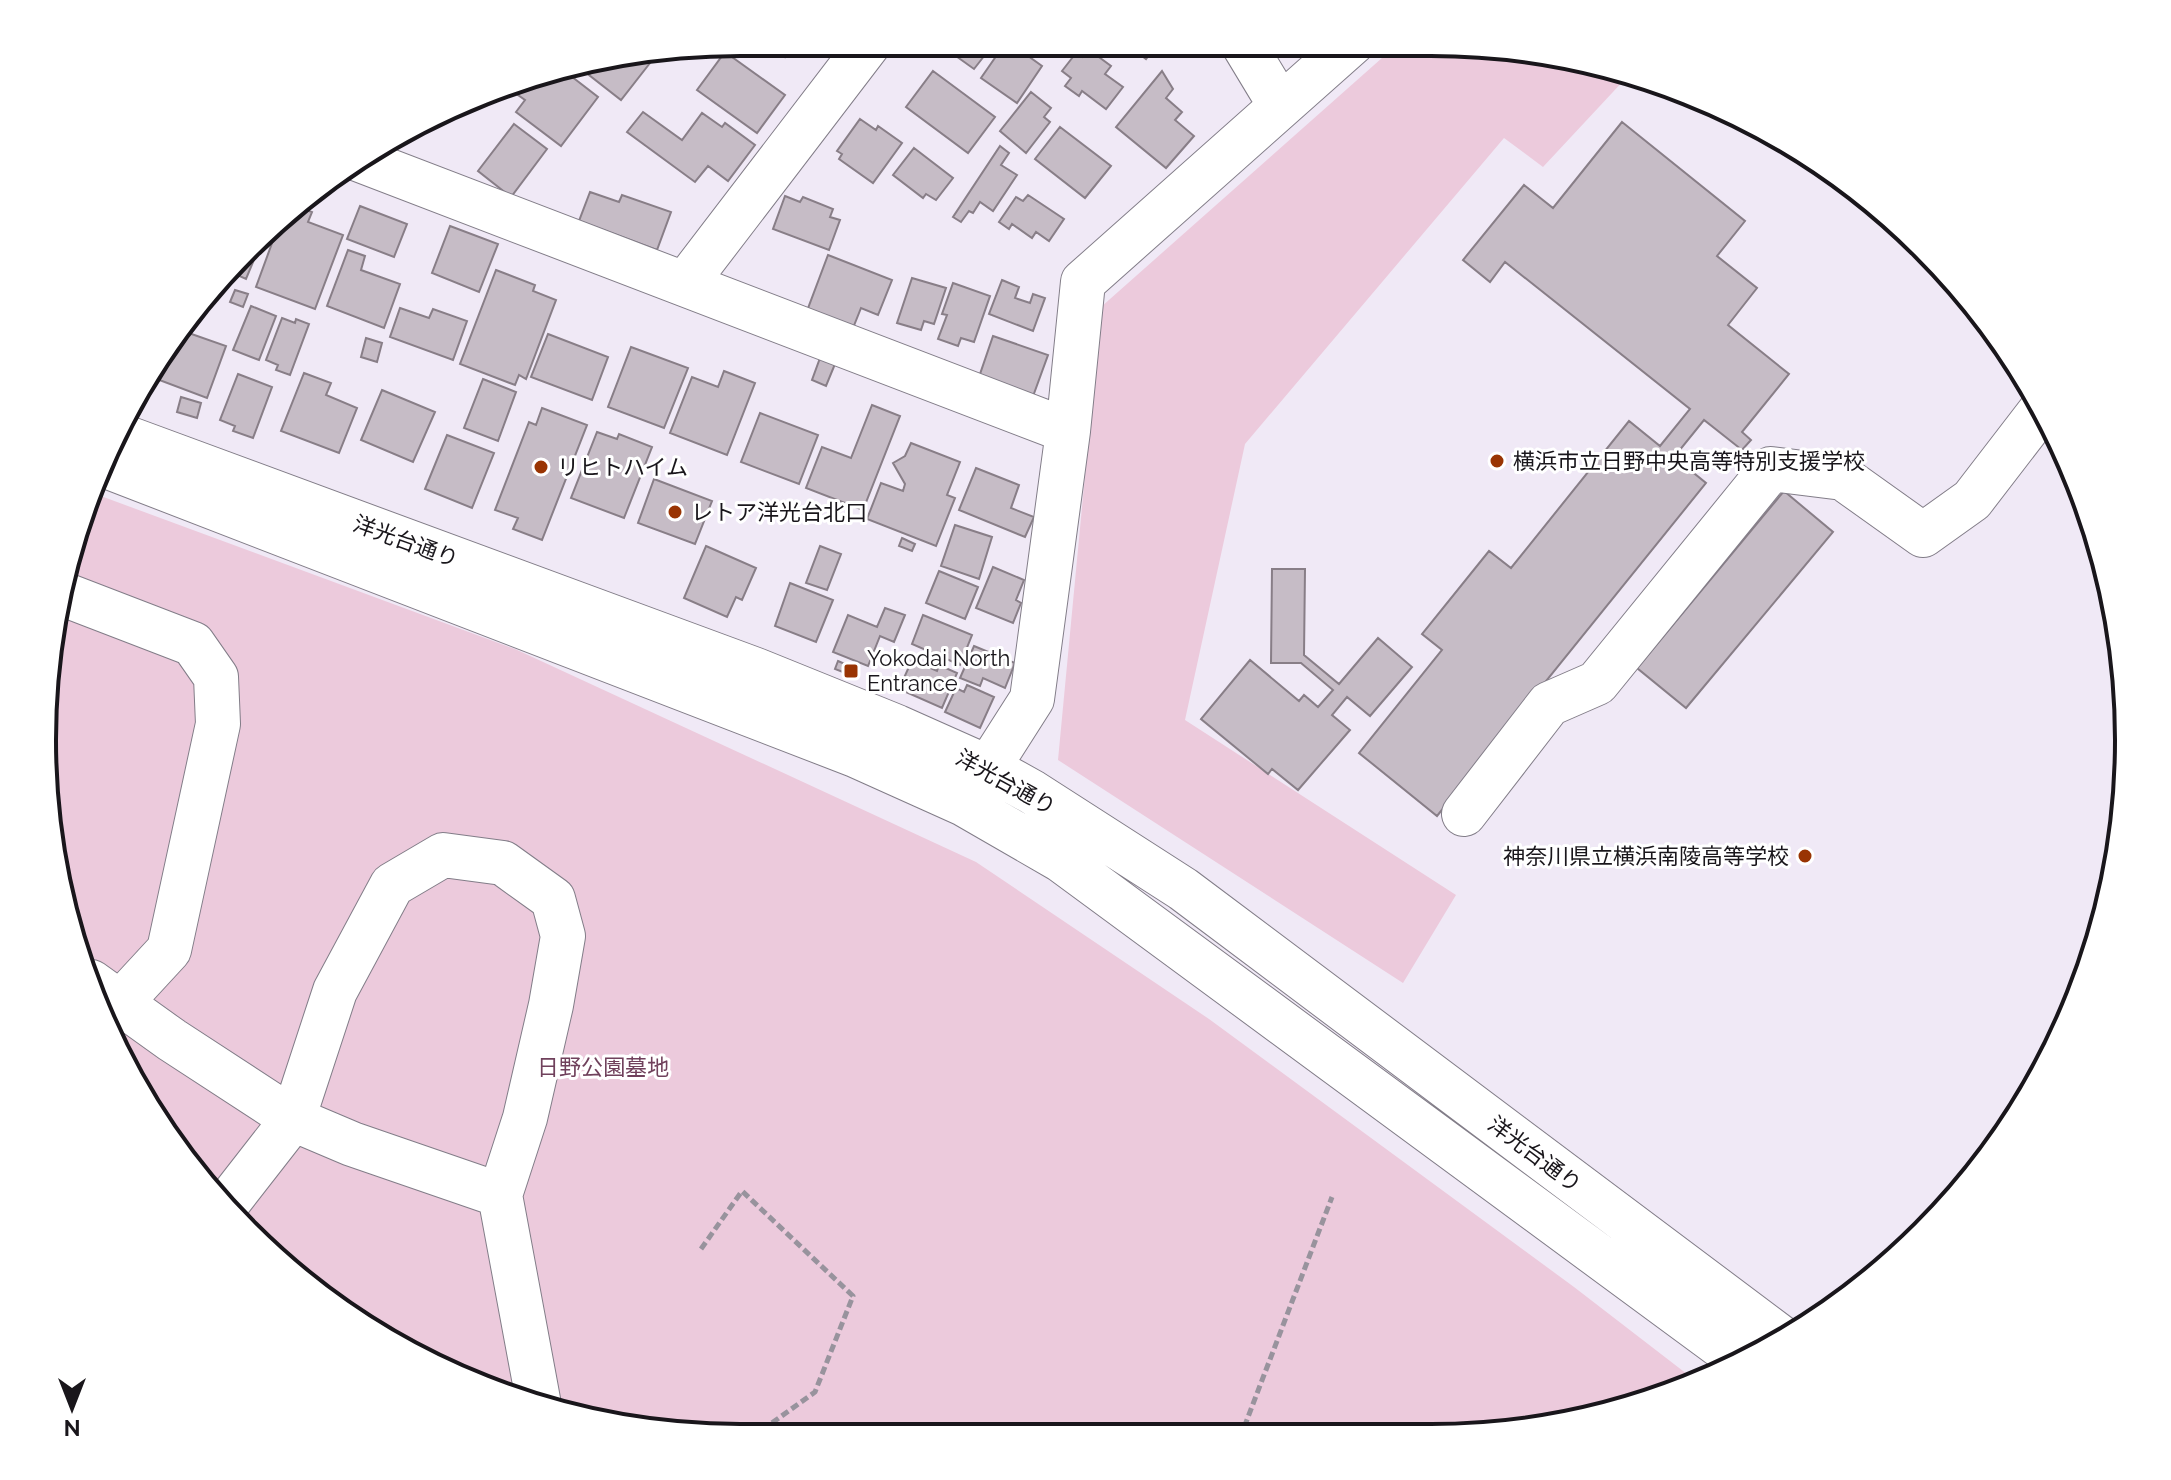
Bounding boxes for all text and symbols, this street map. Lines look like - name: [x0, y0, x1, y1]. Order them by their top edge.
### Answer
- place label: 横浜市立日野中央高等特別支援学校: [1513, 448, 1865, 474]
- marker: 横浜市立日野中央高等特別支援学校: [1488, 452, 1506, 470]
- place label: リヒトハイム: [557, 454, 688, 480]
- marker: リヒトハイム: [532, 458, 550, 476]
- place label: レトア洋光台北口: [691, 499, 867, 525]
- marker: レトア洋光台北口: [666, 503, 684, 521]
- street label: 洋光台通り: [350, 510, 462, 572]
- place label: Yokodai North Entrance: [867, 645, 1010, 696]
- marker: Yokodai North Entrance: [842, 662, 860, 680]
- street label: 洋光台通り: [952, 744, 1060, 820]
- place label: 神奈川県立横浜南陵高等学校: [1503, 843, 1789, 869]
- marker: 神奈川県立横浜南陵高等学校: [1796, 847, 1814, 865]
- park label: 日野公園墓地: [537, 1054, 669, 1080]
- street label: 洋光台通り: [1483, 1111, 1587, 1197]
- north arrow: [32, 1368, 112, 1448]
- text: N: [64, 1415, 80, 1441]

